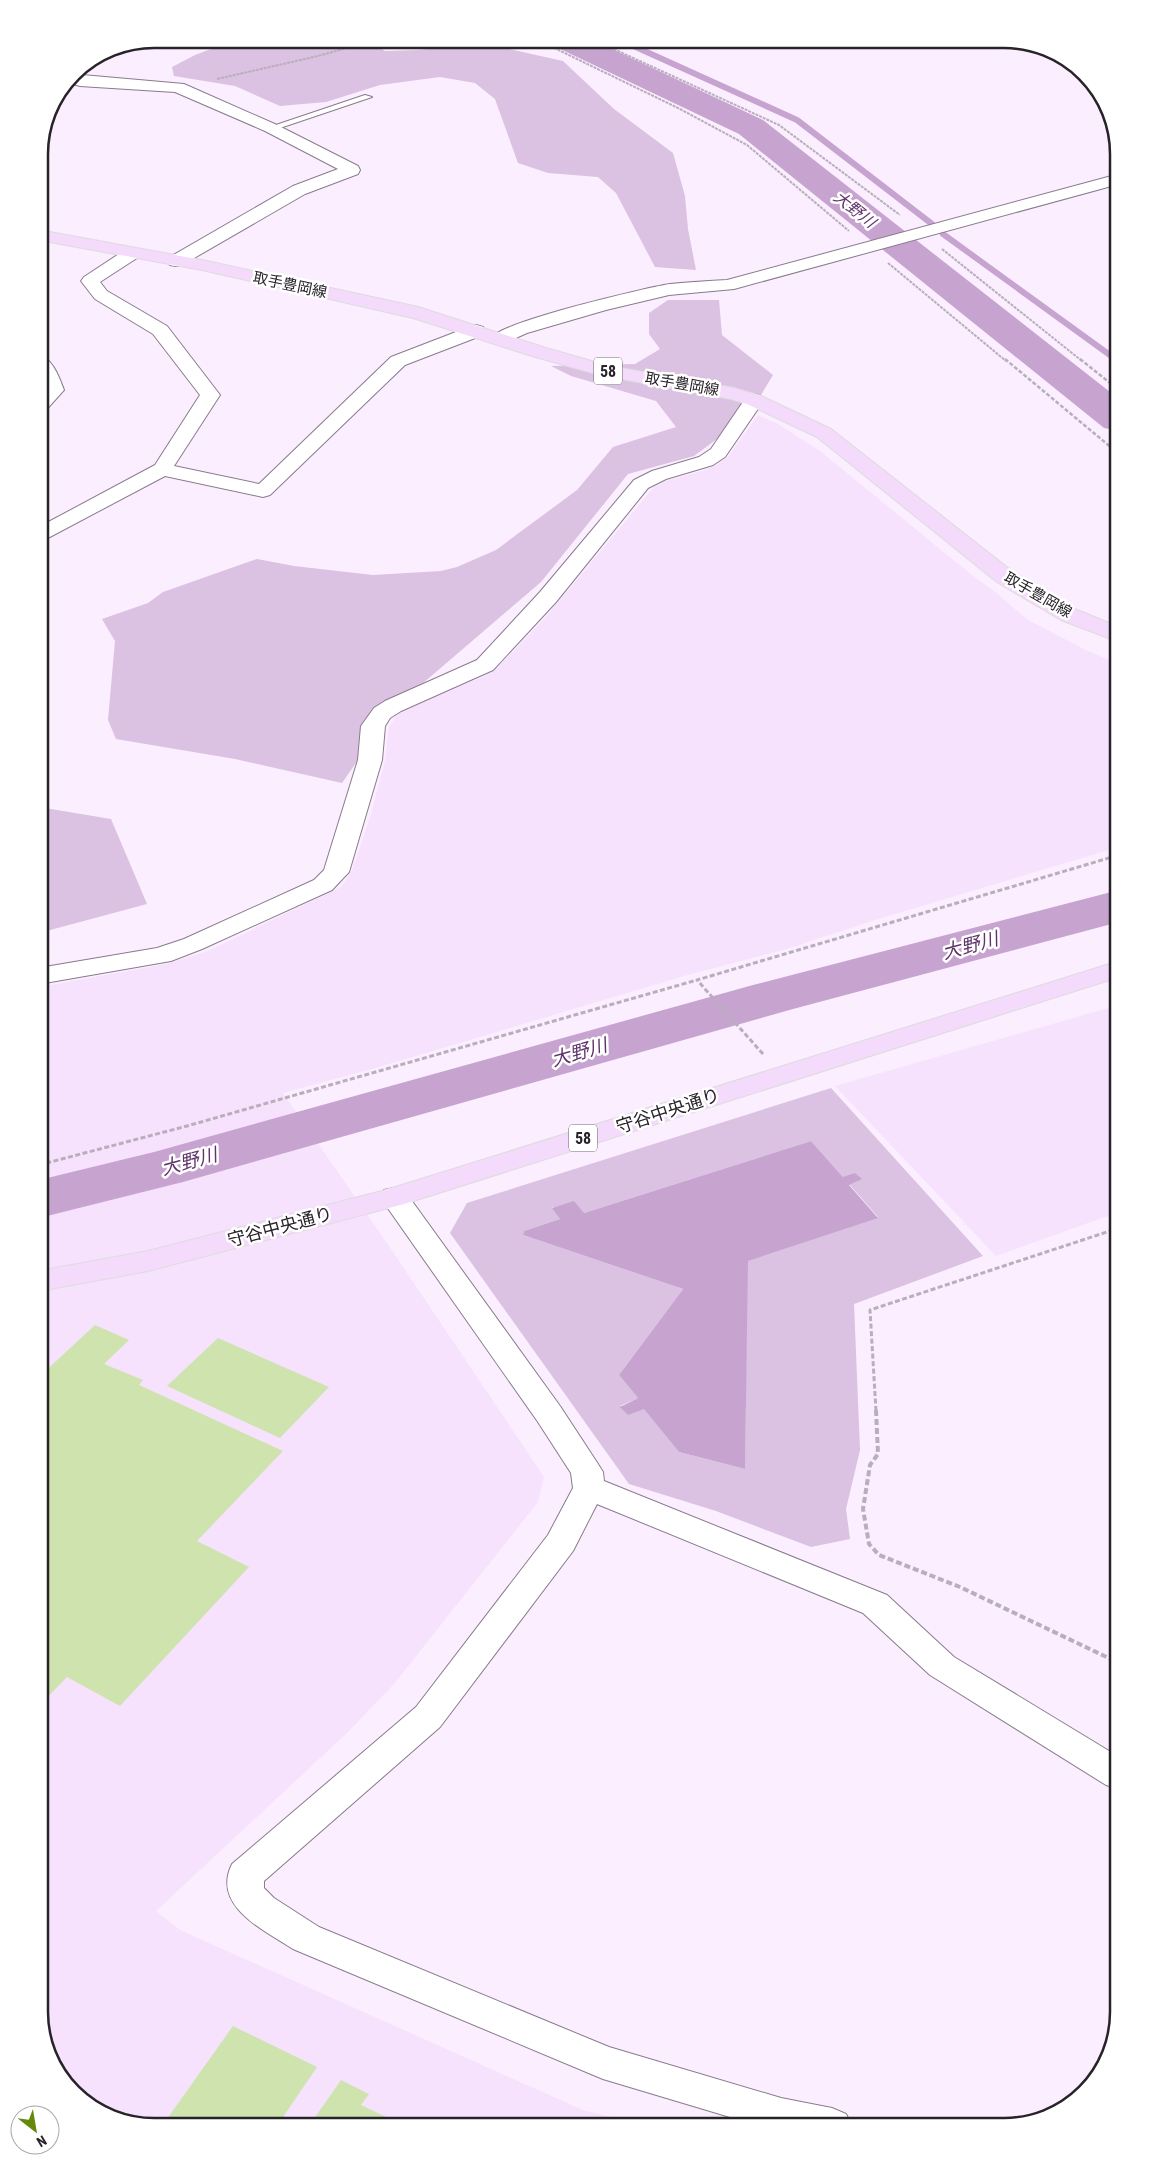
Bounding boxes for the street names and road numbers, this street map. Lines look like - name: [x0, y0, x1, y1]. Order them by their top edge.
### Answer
- street label: 取手豊岡線: [251, 268, 329, 302]
- road number: 58: [594, 358, 622, 384]
- street label: 取手豊岡線: [643, 369, 721, 399]
- street label: 取手豊岡線: [1001, 568, 1075, 622]
- street label: 守谷中央通り: [613, 1084, 722, 1137]
- road number: 58: [569, 1124, 597, 1152]
- street label: 守谷中央通り: [225, 1202, 335, 1251]

